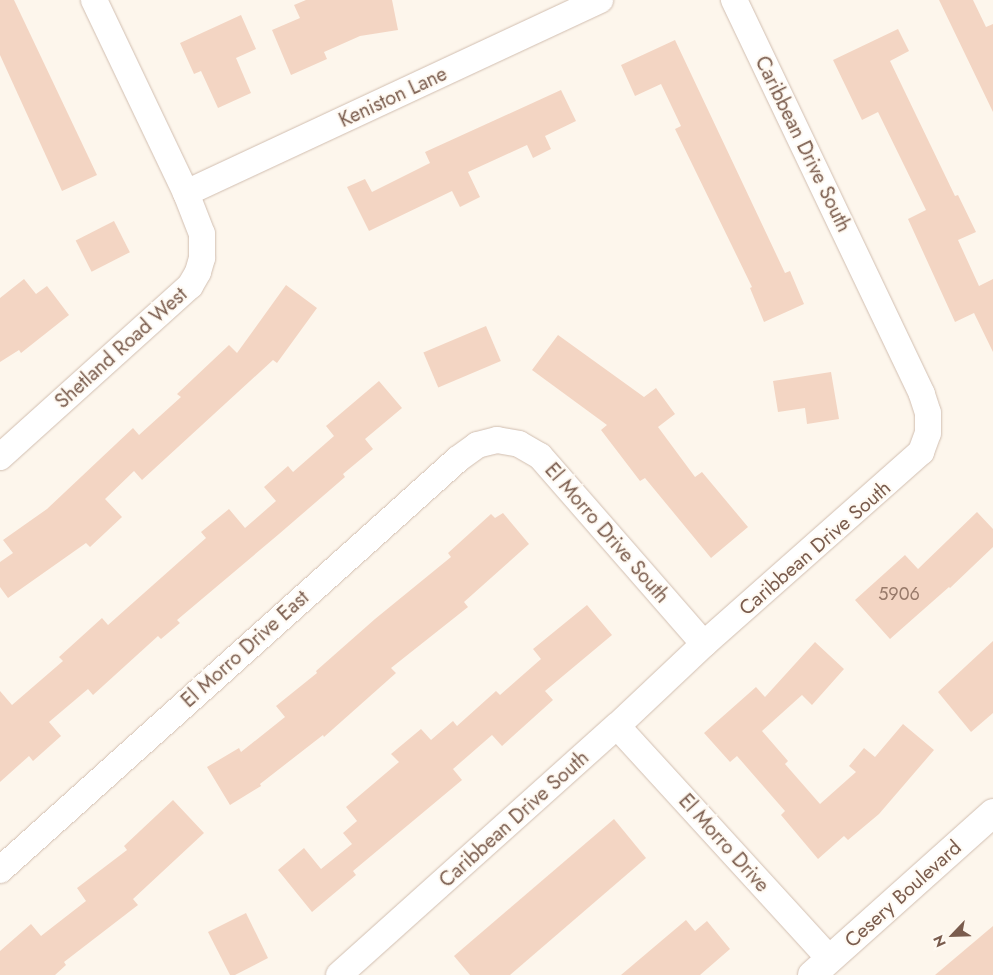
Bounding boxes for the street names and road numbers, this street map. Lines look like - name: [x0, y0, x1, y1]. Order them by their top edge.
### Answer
- street label: Caribbean Drive South: [750, 52, 856, 236]
- street label: Keniston Lane: [335, 62, 451, 132]
- street label: Shetland Road West: [50, 282, 192, 414]
- street label: El Morro Drive South: [540, 458, 674, 608]
- street label: Caribbean Drive South: [734, 476, 896, 620]
- street label: El Morro Drive East: [176, 586, 314, 712]
- street label: Caribbean Drive South: [434, 746, 594, 892]
- street label: El Morro Drive: [674, 789, 774, 897]
- street label: Cesery Boulevard: [840, 835, 966, 953]

